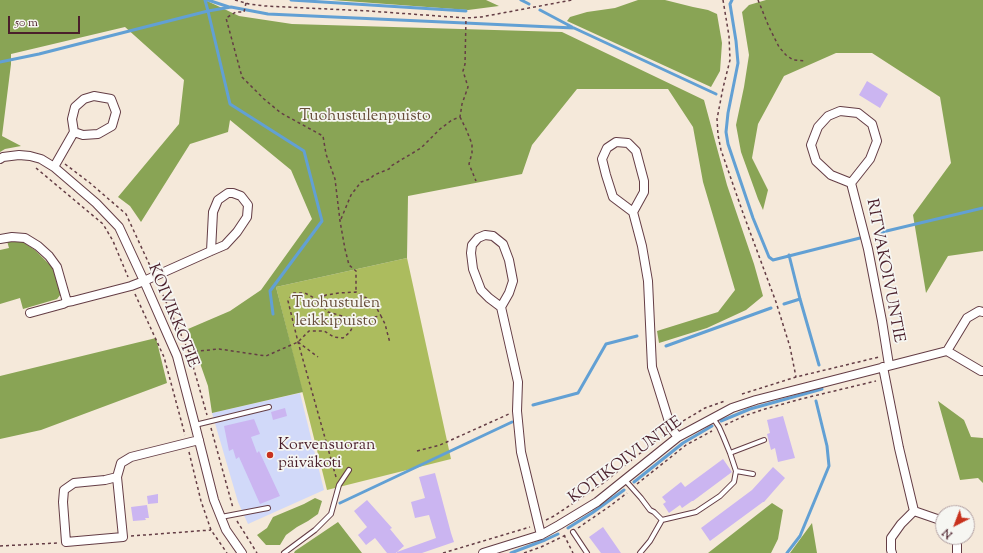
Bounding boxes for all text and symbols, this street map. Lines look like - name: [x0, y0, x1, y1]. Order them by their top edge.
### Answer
- scale bar: [10, 8, 82, 34]
- text: 50 m: [15, 14, 38, 32]
- park label: Tuohustulenpuisto: [299, 107, 431, 127]
- street label: RITVAKOIVUNTIE: [861, 197, 907, 345]
- street label: KOIVIKKOTIE: [142, 261, 202, 371]
- park label: Tuohustulen leikkipuisto: [292, 294, 380, 332]
- street label: KOTIKOIVUNTIE: [565, 413, 687, 509]
- place label: Korvensuoran päiväkoti: [278, 436, 376, 474]
- marker: Korvensuoran päiväkoti: [265, 450, 275, 460]
- north arrow: [935, 505, 975, 545]
- text: N: [939, 524, 956, 542]

